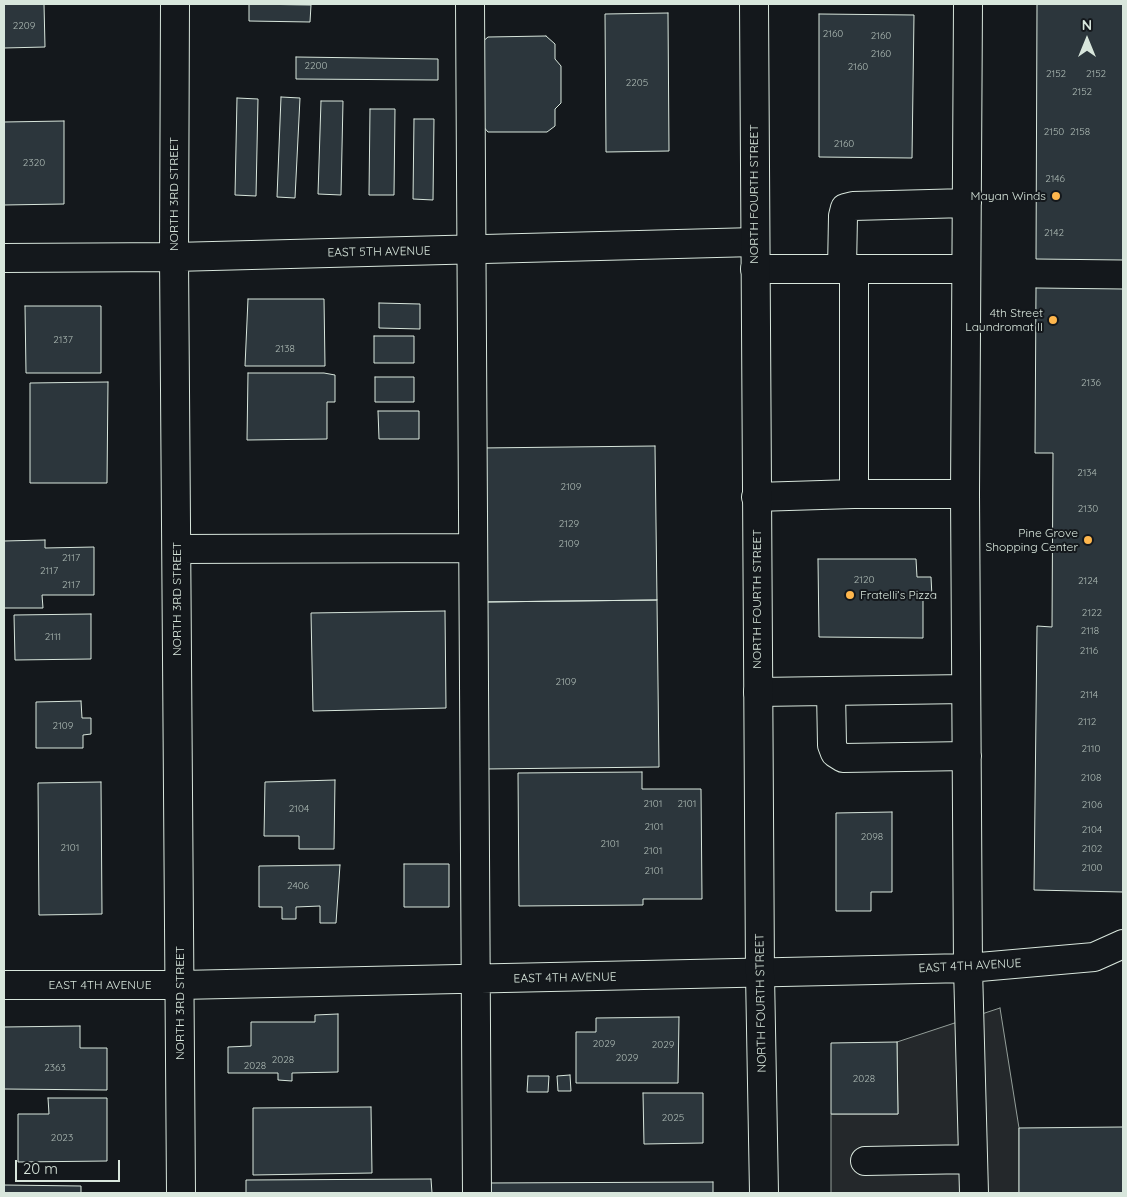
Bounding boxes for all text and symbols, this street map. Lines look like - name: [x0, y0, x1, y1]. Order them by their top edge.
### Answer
- north arrow: [1062, 15, 1112, 65]
- text: N: [1082, 16, 1092, 34]
- house number: 2209: [13, 20, 35, 32]
- house number: 2160: [823, 28, 843, 40]
- house number: 2160: [871, 30, 891, 42]
- house number: 2160: [871, 48, 891, 60]
- house number: 2200: [305, 60, 327, 72]
- house number: 2160: [848, 61, 868, 73]
- house number: 2152: [1046, 68, 1066, 80]
- house number: 2152: [1086, 68, 1106, 80]
- house number: 2205: [626, 77, 648, 89]
- house number: 2152: [1072, 86, 1092, 98]
- street label: NORTH FOURTH STREET: [747, 124, 761, 264]
- house number: 2150: [1044, 126, 1064, 138]
- house number: 2158: [1070, 126, 1090, 138]
- street label: NORTH 3RD STREET: [167, 137, 181, 251]
- house number: 2160: [834, 138, 854, 150]
- house number: 2320: [23, 157, 45, 169]
- house number: 2146: [1045, 173, 1065, 185]
- place label: Mayan Winds: [971, 189, 1046, 203]
- marker: Mayan Winds: [1050, 190, 1062, 202]
- house number: 2142: [1044, 227, 1064, 239]
- street label: EAST 5TH AVENUE: [327, 244, 431, 260]
- place label: 4th Street Laundromat II: [965, 306, 1043, 334]
- marker: 4th Street Laundromat II: [1047, 314, 1059, 326]
- house number: 2137: [53, 334, 73, 346]
- house number: 2138: [275, 343, 295, 355]
- house number: 2136: [1081, 377, 1101, 389]
- house number: 2134: [1077, 467, 1097, 479]
- house number: 2109: [561, 481, 581, 493]
- house number: 2130: [1078, 503, 1098, 515]
- house number: 2129: [559, 518, 579, 530]
- place label: Pine Grove Shopping Center: [985, 526, 1078, 554]
- street label: NORTH FOURTH STREET: [750, 529, 764, 669]
- marker: Pine Grove Shopping Center: [1082, 534, 1094, 546]
- house number: 2109: [559, 538, 579, 550]
- street label: NORTH 3RD STREET: [170, 542, 184, 656]
- house number: 2117: [62, 552, 80, 564]
- house number: 2117: [40, 565, 58, 577]
- house number: 2120: [854, 574, 874, 586]
- house number: 2124: [1078, 575, 1098, 587]
- house number: 2117: [62, 579, 80, 591]
- place label: Fratelli’s Pizza: [860, 588, 937, 602]
- marker: Fratelli’s Pizza: [844, 589, 856, 601]
- house number: 2122: [1082, 607, 1102, 619]
- house number: 2118: [1081, 625, 1099, 637]
- house number: 2111: [45, 631, 61, 643]
- house number: 2116: [1080, 645, 1098, 657]
- house number: 2109: [556, 676, 576, 688]
- house number: 2114: [1080, 689, 1098, 701]
- house number: 2112: [1078, 716, 1096, 728]
- house number: 2109: [53, 720, 73, 732]
- house number: 2110: [1082, 743, 1100, 755]
- house number: 2108: [1081, 772, 1101, 784]
- house number: 2101: [644, 798, 662, 810]
- house number: 2101: [678, 798, 696, 810]
- house number: 2106: [1082, 799, 1102, 811]
- house number: 2104: [289, 803, 309, 815]
- house number: 2101: [645, 821, 663, 833]
- house number: 2104: [1082, 824, 1102, 836]
- house number: 2098: [861, 831, 883, 843]
- house number: 2101: [601, 838, 619, 850]
- house number: 2101: [61, 842, 79, 854]
- house number: 2102: [1082, 843, 1102, 855]
- house number: 2101: [644, 845, 662, 857]
- house number: 2100: [1081, 862, 1103, 874]
- house number: 2101: [645, 865, 663, 877]
- house number: 2406: [287, 880, 309, 892]
- street label: NORTH FOURTH STREET: [753, 933, 769, 1073]
- street label: NORTH 3RD STREET: [173, 946, 187, 1060]
- street label: EAST 4TH AVENUE: [918, 956, 1022, 976]
- street label: EAST 4TH AVENUE: [513, 970, 617, 986]
- street label: EAST 4TH AVENUE: [49, 978, 151, 992]
- house number: 2029: [593, 1038, 615, 1050]
- house number: 2029: [652, 1039, 674, 1051]
- house number: 2029: [616, 1052, 638, 1064]
- house number: 2028: [272, 1054, 294, 1066]
- house number: 2028: [244, 1060, 266, 1072]
- house number: 2363: [44, 1062, 66, 1074]
- house number: 2028: [853, 1073, 875, 1085]
- house number: 2025: [662, 1112, 684, 1124]
- house number: 2023: [51, 1132, 73, 1144]
- scale bar: [18, 1150, 122, 1182]
- text: 20 m: [23, 1159, 58, 1178]

